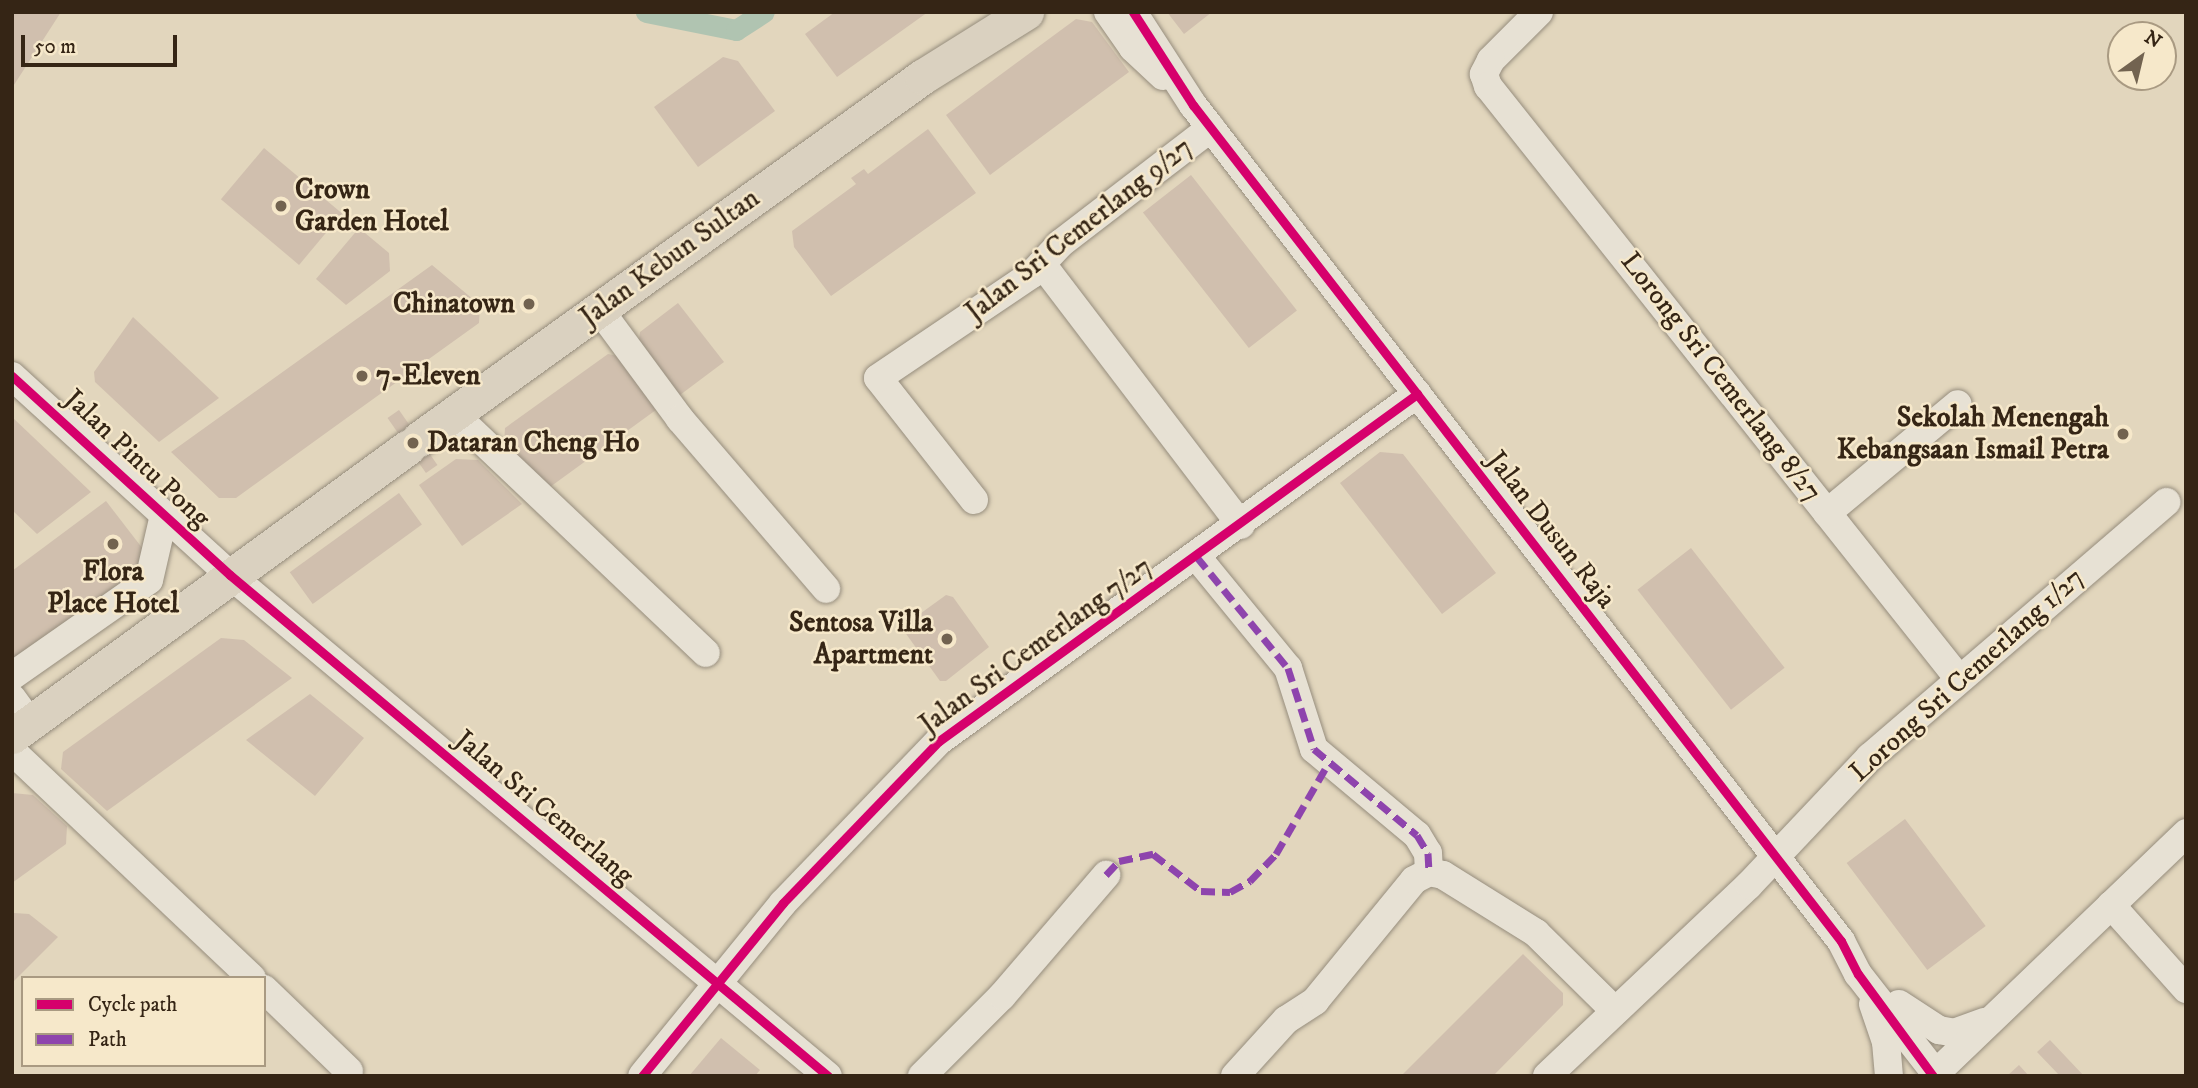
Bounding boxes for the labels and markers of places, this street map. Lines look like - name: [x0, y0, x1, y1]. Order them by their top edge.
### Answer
- place label: Crown Garden Hotel: [295, 173, 449, 239]
- marker: Crown Garden Hotel: [273, 198, 289, 214]
- place label: Chinatown: [393, 287, 515, 321]
- marker: Chinatown: [521, 296, 537, 312]
- place label: 7-Eleven: [376, 359, 480, 393]
- marker: 7-Eleven: [354, 368, 370, 384]
- place label: Sekolah Menengah Kebangsaan Ismail Petra: [1837, 401, 2109, 467]
- place label: Dataran Cheng Ho: [427, 426, 639, 460]
- marker: Sekolah Menengah Kebangsaan Ismail Petra: [2115, 426, 2131, 442]
- marker: Dataran Cheng Ho: [405, 435, 421, 451]
- marker: Flora Place Hotel: [105, 536, 121, 552]
- place label: Flora Place Hotel: [47, 555, 179, 621]
- place label: Sentosa Villa Apartment: [789, 606, 933, 672]
- marker: Sentosa Villa Apartment: [939, 631, 955, 647]

